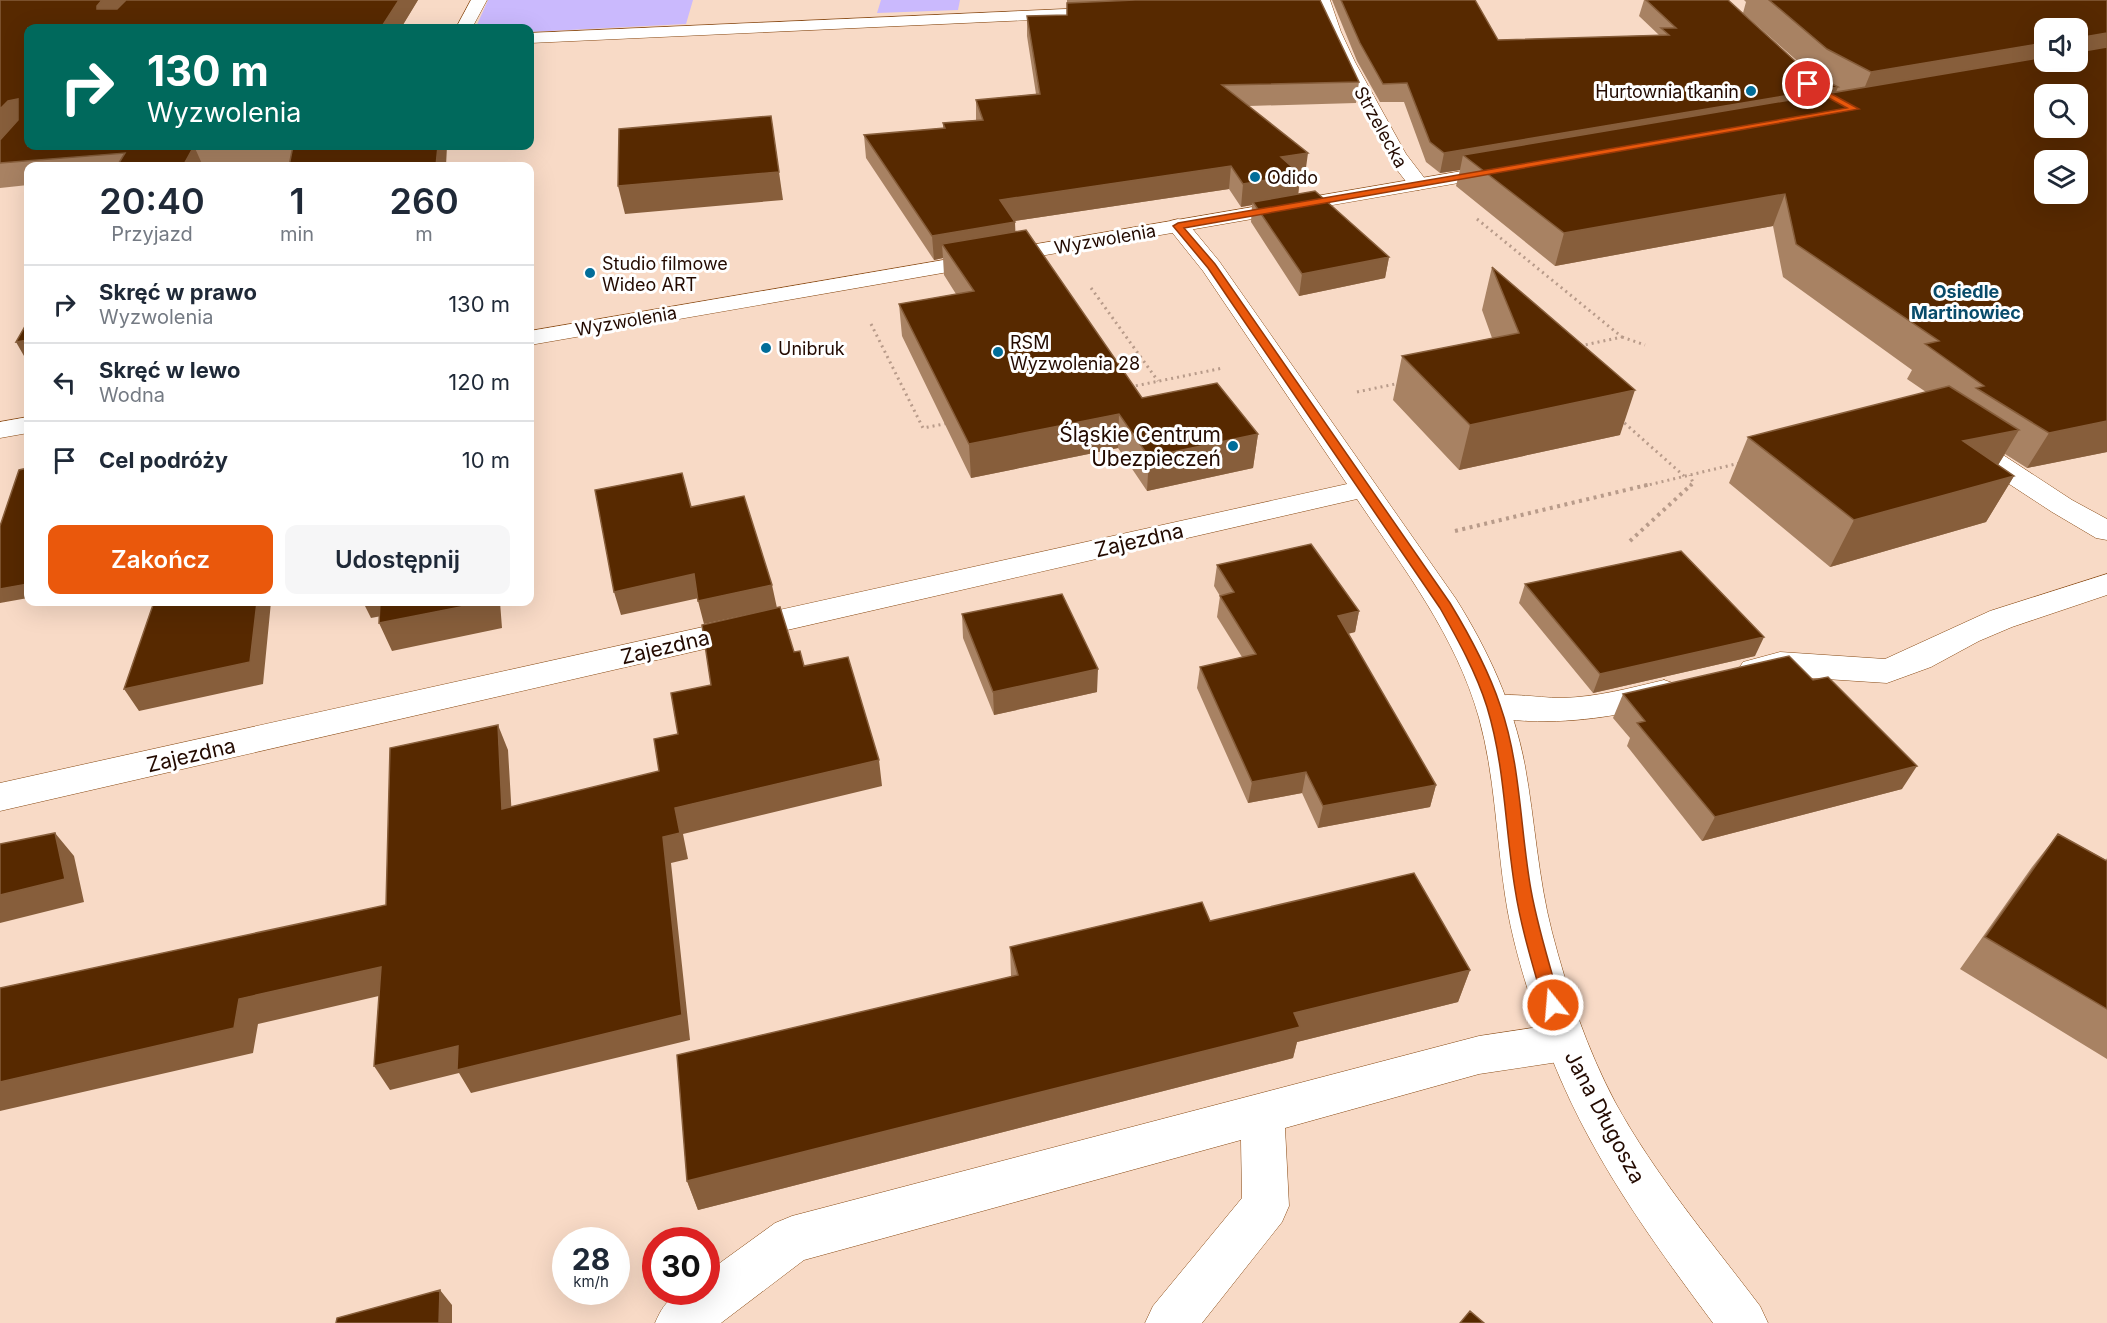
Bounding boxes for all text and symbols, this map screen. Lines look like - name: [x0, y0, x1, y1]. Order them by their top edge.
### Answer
- map controls: [2034, 18, 2088, 204]
- button: sound: [2034, 18, 2088, 72]
- text: 130 m: [147, 45, 269, 96]
- icon: right: [48, 48, 126, 126]
- pin: [1782, 58, 1833, 109]
- icon: arrive: [1791, 67, 1824, 100]
- place label: Hurtownia tkanin: [1595, 81, 1739, 102]
- street label: Strzelecka: [1350, 83, 1412, 171]
- marker: Hurtownia tkanin: [1744, 84, 1758, 98]
- button: search: [2034, 84, 2088, 138]
- text: Wyzwolenia: [147, 96, 301, 129]
- button: layers: [2034, 150, 2088, 204]
- place label: Odido: [1267, 167, 1318, 188]
- marker: Odido: [1248, 170, 1262, 184]
- text: 20:40: [99, 179, 205, 223]
- text: 1: [289, 179, 305, 223]
- text: 260: [389, 179, 459, 223]
- street label: Wyzwolenia: [1052, 220, 1158, 258]
- text: Przyjazd: [111, 222, 193, 246]
- text: min: [280, 222, 314, 246]
- text: m: [415, 222, 433, 246]
- place label: Studio filmowe Wideo ART: [602, 253, 728, 295]
- marker: Studio filmowe Wideo ART: [583, 266, 597, 280]
- text: Skręć w prawo: [99, 279, 257, 305]
- district label: Osiedle Martinowiec: [1911, 281, 2021, 323]
- icon: right: [48, 288, 81, 321]
- text: 130 m: [448, 291, 510, 317]
- street label: Wyzwolenia: [573, 302, 679, 340]
- text: Wyzwolenia: [99, 305, 213, 329]
- place label: RSM Wyzwolenia 28: [1010, 332, 1140, 374]
- place label: Unibruk: [778, 338, 845, 359]
- marker: Unibruk: [759, 341, 773, 355]
- marker: RSM Wyzwolenia 28: [991, 345, 1005, 359]
- text: Skręć w lewo: [99, 357, 240, 383]
- icon: left: [48, 366, 81, 399]
- text: 120 m: [448, 369, 510, 395]
- text: Wodna: [99, 383, 165, 407]
- place label: Śląskie Centrum Ubezpieczeń: [1059, 421, 1221, 471]
- marker: Śląskie Centrum Ubezpieczeń: [1226, 439, 1240, 453]
- icon: arrive: [48, 444, 81, 477]
- text: Cel podróży: [99, 447, 228, 473]
- text: 10 m: [462, 447, 510, 473]
- street label: Zajezdna: [1092, 518, 1186, 562]
- button: Zakończ: [48, 525, 273, 594]
- button: Udostępnij: [285, 525, 510, 594]
- street label: Zajezdna: [618, 625, 712, 669]
- street label: Zajezdna: [144, 733, 238, 777]
- position arrow: [1521, 973, 1585, 1037]
- street label: Jana Długosza: [1560, 1046, 1650, 1188]
- speed limit sign: 30: [642, 1227, 720, 1305]
- text: 28: [572, 1241, 610, 1277]
- text: km/h: [573, 1272, 609, 1291]

